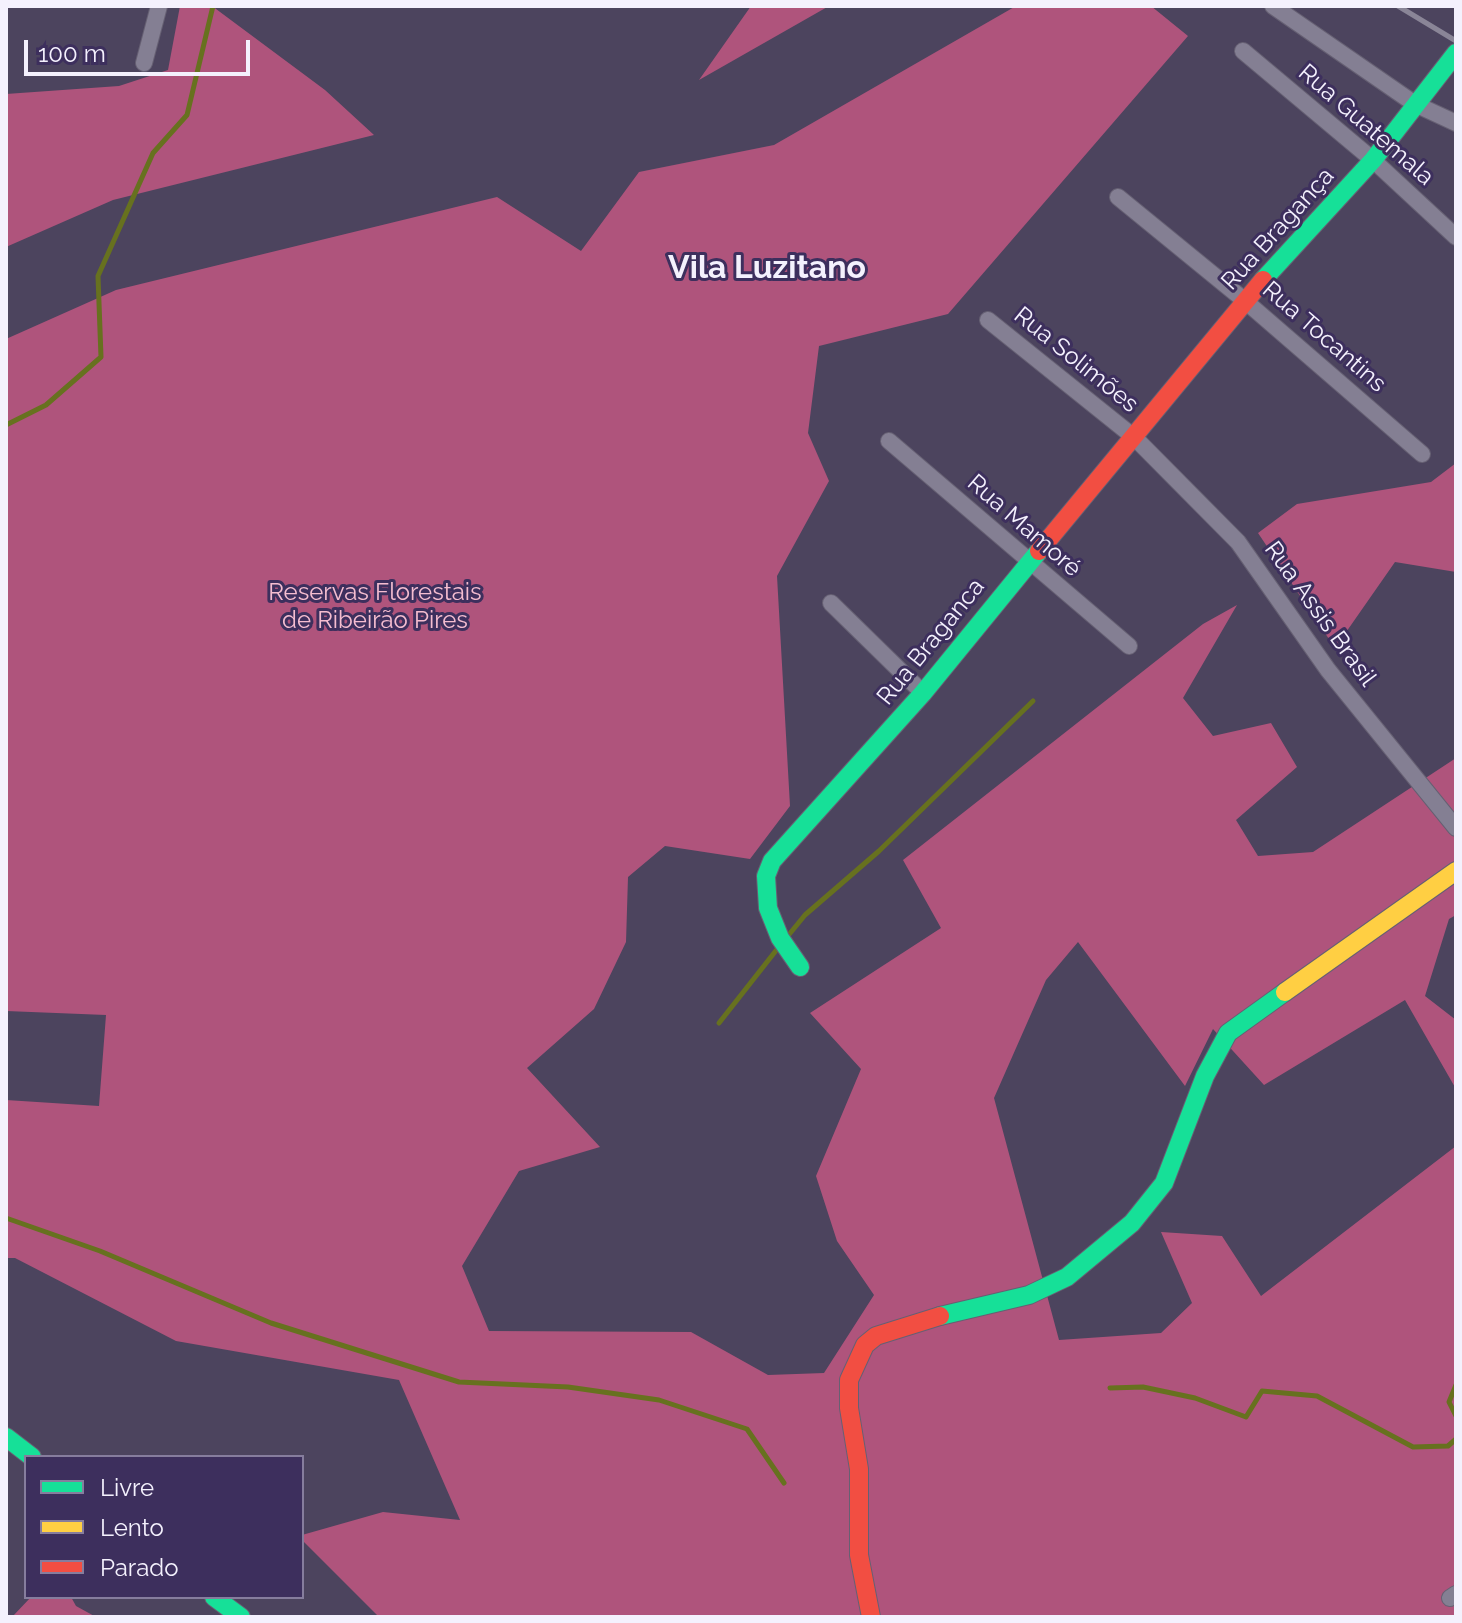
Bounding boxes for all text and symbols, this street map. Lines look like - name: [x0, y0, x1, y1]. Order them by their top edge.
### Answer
- scale bar: [28, 24, 254, 74]
- text: 100 m: [38, 39, 106, 68]
- street label: Rua Guatemala: [1292, 58, 1440, 192]
- street label: Rua Bragança: [1216, 162, 1340, 296]
- district label: Vila Luzitano: [668, 249, 866, 287]
- street label: Rua Tocantins: [1256, 276, 1392, 398]
- street label: Rua Solimões: [1008, 301, 1144, 419]
- street label: Rua Mamoré: [961, 469, 1087, 583]
- street label: Rua Assis Brasil: [1258, 536, 1382, 692]
- street label: Rua Braganca: [871, 573, 991, 711]
- park label: Reservas Florestais de Ribeirão Pires: [268, 579, 482, 635]
- legend: [24, 1455, 304, 1599]
- text: Livre: [100, 1473, 154, 1502]
- text: Lento: [100, 1513, 164, 1542]
- text: Parado: [100, 1553, 179, 1582]

